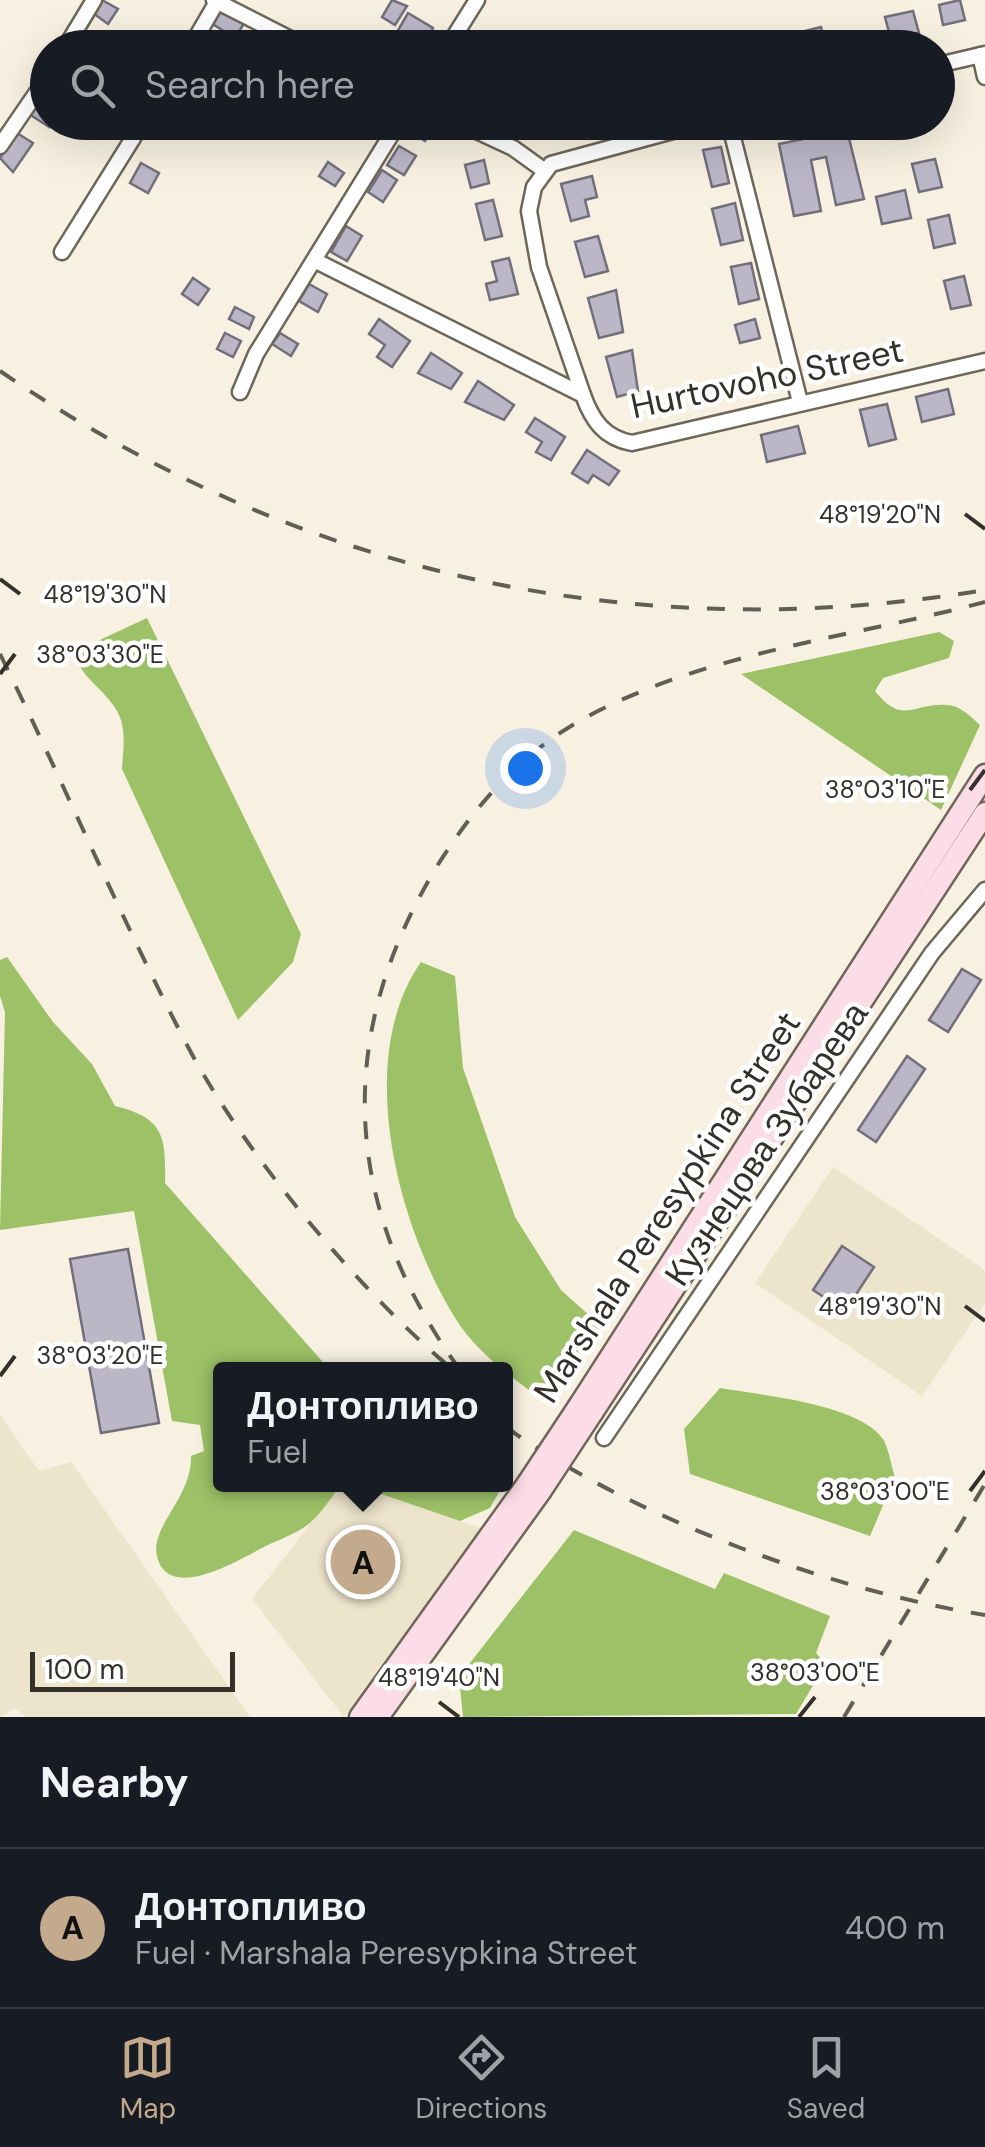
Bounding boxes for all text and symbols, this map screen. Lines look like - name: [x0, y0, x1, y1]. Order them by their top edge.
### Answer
- search box: [30, 30, 955, 140]
- icon: search: [65, 58, 120, 113]
- text: Search here: [145, 60, 355, 110]
- street label: Hurtovoho Street: [626, 327, 908, 429]
- text: 48°19'20"N: [819, 498, 941, 531]
- text: 48°19'30"N: [44, 578, 166, 611]
- text: 38°03'30"E: [36, 638, 164, 671]
- your location: [500, 743, 551, 794]
- text: 38°03'10"E: [825, 773, 945, 806]
- street label: Кузнецова Зубарева: [654, 993, 879, 1295]
- street label: Marshala Peresypkina Street: [523, 1003, 811, 1411]
- text: 48°19'30"N: [819, 1290, 941, 1323]
- text: 38°03'20"E: [36, 1339, 164, 1372]
- popup: [213, 1362, 513, 1492]
- text: Донтопливо: [247, 1381, 479, 1431]
- text: Fuel: [247, 1431, 308, 1473]
- text: 38°03'00"E: [820, 1475, 950, 1508]
- pin: A: [330, 1524, 396, 1600]
- scale bar: [30, 1647, 235, 1692]
- text: 100 m: [45, 1651, 124, 1688]
- text: 38°03'00"E: [750, 1656, 880, 1689]
- text: 48°19'40"N: [378, 1661, 500, 1694]
- text: Nearby: [40, 1755, 189, 1810]
- text: Донтопливо: [135, 1882, 367, 1932]
- text: A: [61, 1907, 84, 1949]
- text: 400 m: [845, 1907, 945, 1949]
- text: Fuel · Marshala Peresypkina Street: [135, 1932, 637, 1974]
- tab: Map: [120, 2030, 176, 2127]
- tab: Directions: [416, 2030, 547, 2127]
- tab: Saved: [787, 2030, 865, 2127]

